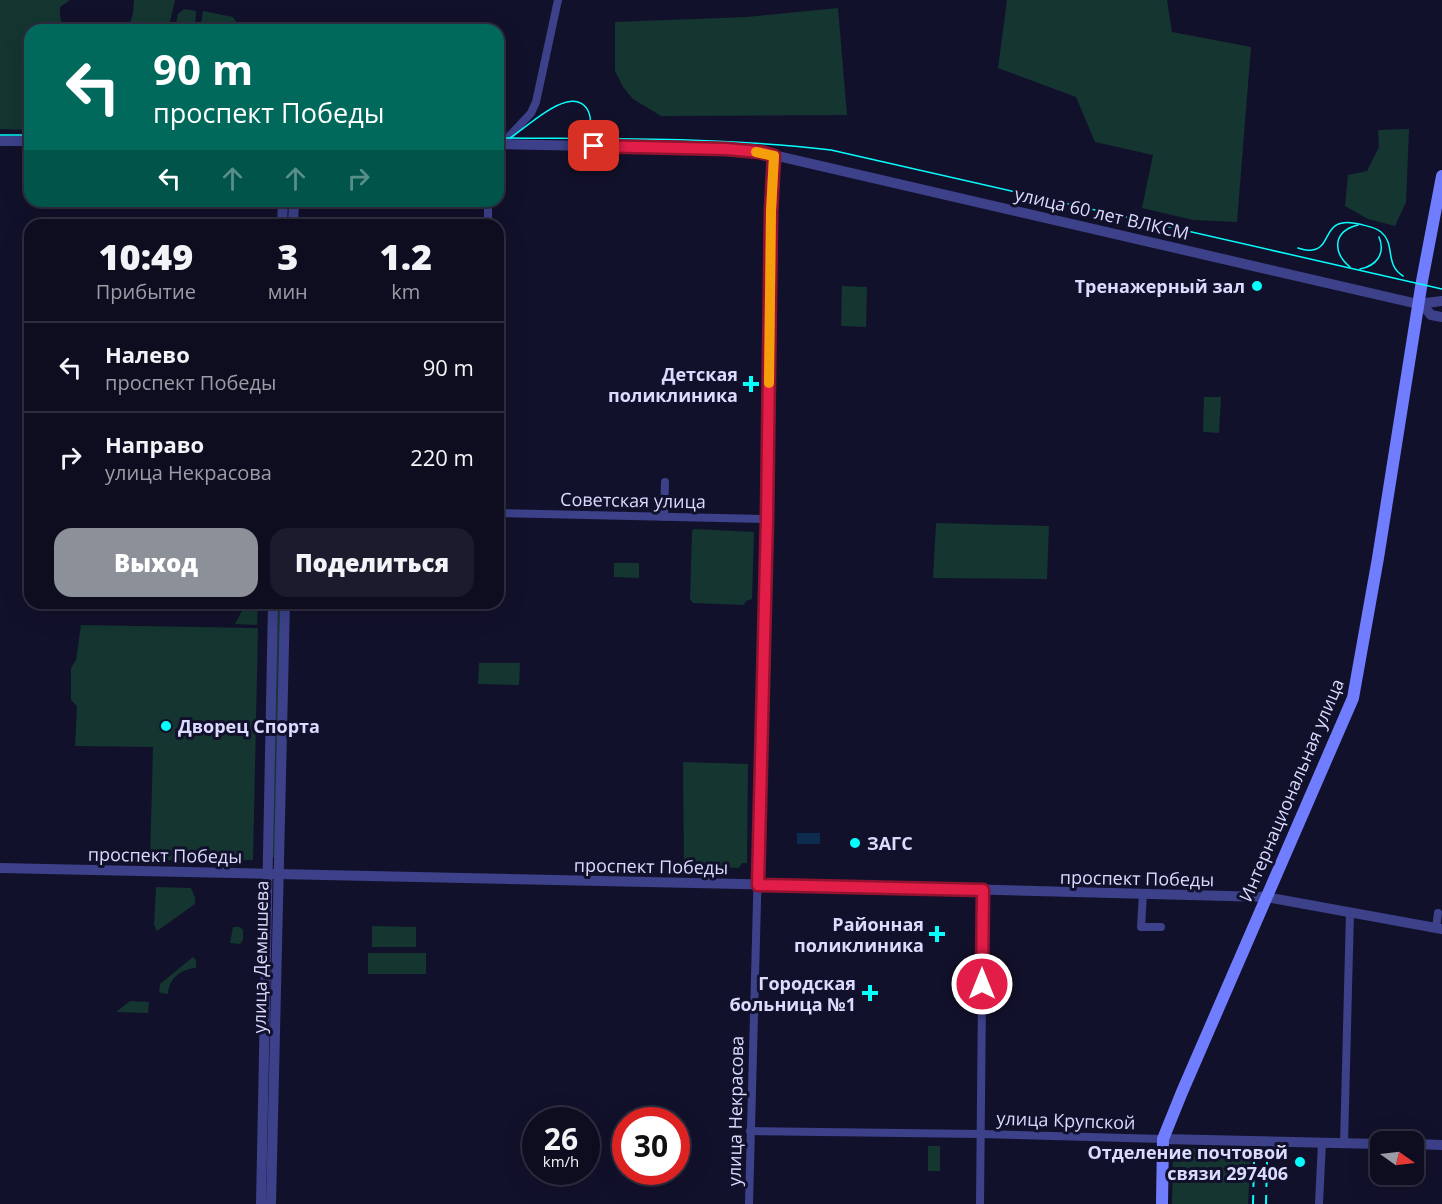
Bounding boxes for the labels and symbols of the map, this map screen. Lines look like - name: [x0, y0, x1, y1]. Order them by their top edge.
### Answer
- pin: [568, 120, 619, 171]
- street label: улица 60 лет ВЛКСМ: [1012, 181, 1192, 245]
- place label: Тренажерный зал: [1075, 274, 1245, 298]
- marker: Тренажерный зал: [1250, 279, 1264, 293]
- place label: Детская поликлиника: [608, 362, 738, 407]
- marker: Детская поликлиника: [742, 375, 760, 393]
- street label: Советская улица: [560, 487, 706, 513]
- street label: Интернациональная улица: [1233, 675, 1349, 905]
- place label: Дворец Спорта: [178, 714, 320, 738]
- marker: Дворец Спорта: [159, 719, 173, 733]
- place label: ЗАГС: [867, 831, 913, 855]
- marker: ЗАГС: [848, 836, 862, 850]
- street label: проспект Победы: [88, 842, 242, 868]
- street label: проспект Победы: [574, 853, 728, 879]
- street label: проспект Победы: [1060, 865, 1214, 891]
- street label: улица Демышева: [247, 880, 273, 1034]
- place label: Районная поликлиника: [794, 912, 924, 957]
- marker: Районная поликлиника: [928, 925, 946, 943]
- position arrow: [950, 952, 1014, 1016]
- place label: Городская больница №1: [729, 971, 856, 1016]
- marker: Городская больница №1: [861, 984, 879, 1002]
- street label: улица Некрасова: [722, 1036, 748, 1186]
- street label: улица Крупской: [996, 1106, 1136, 1134]
- speed limit sign: 30: [612, 1107, 690, 1185]
- north arrow: [1370, 1131, 1424, 1185]
- place label: Отделение почтовой связи 297406: [1087, 1140, 1288, 1185]
- marker: Отделение почтовой связи 297406: [1293, 1155, 1307, 1169]

